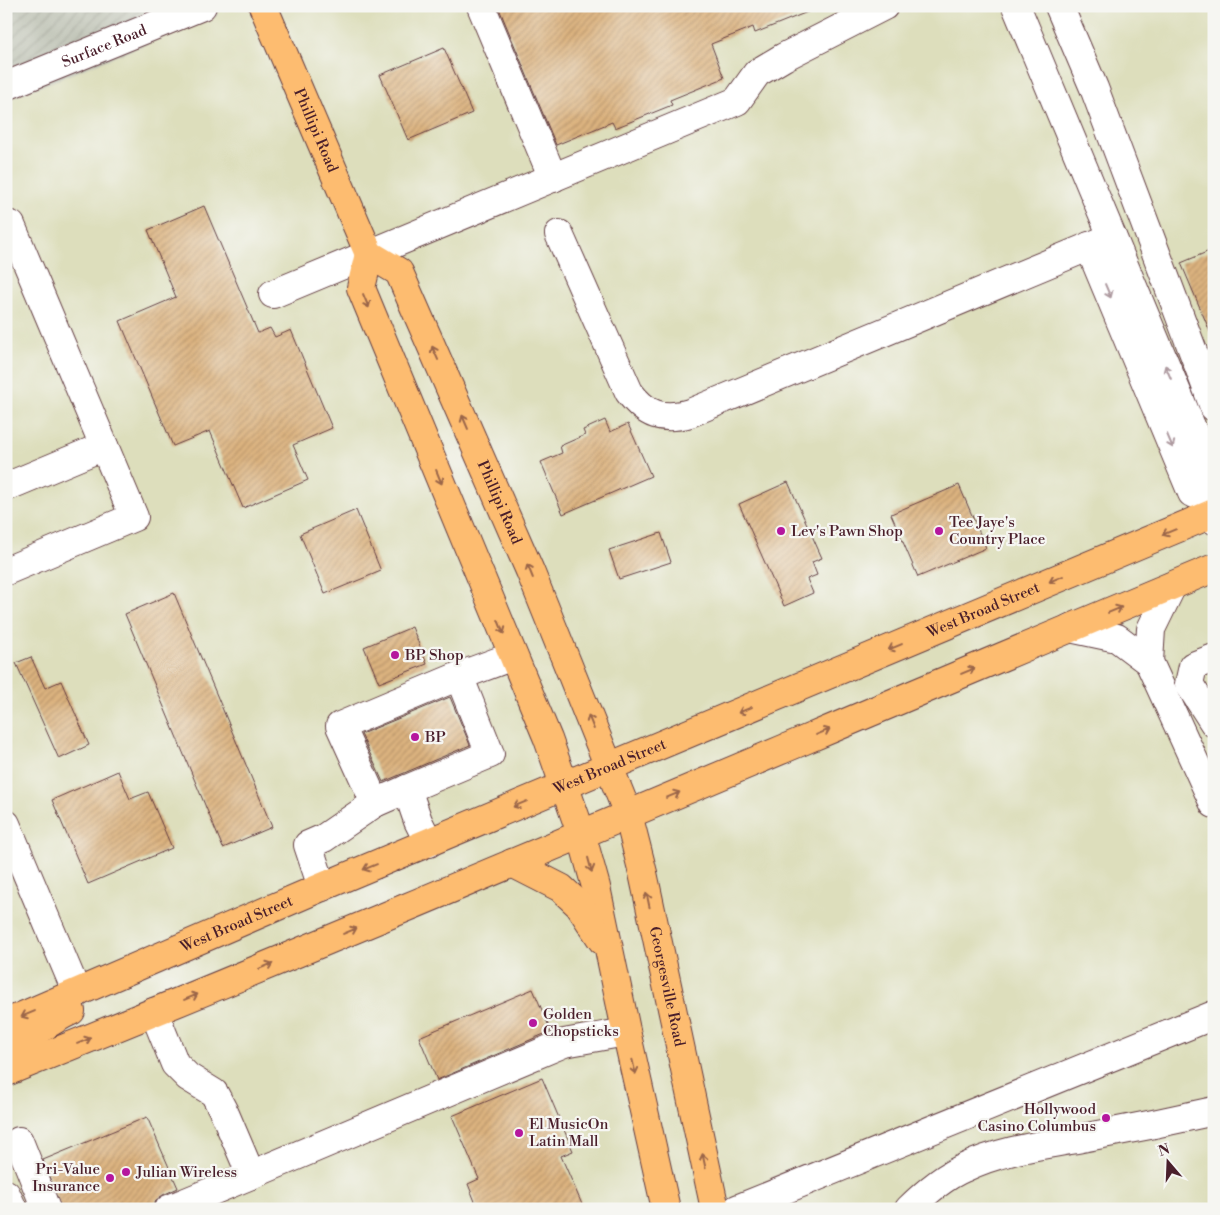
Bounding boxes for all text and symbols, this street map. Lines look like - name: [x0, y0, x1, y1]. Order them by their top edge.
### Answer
- street label: Surface Road: [59, 20, 150, 72]
- street label: Phillipi Road: [289, 85, 342, 176]
- one-way arrow: [1103, 283, 1113, 298]
- one-way arrow: [362, 293, 371, 308]
- one-way arrow: [430, 346, 439, 361]
- one-way arrow: [1163, 365, 1172, 380]
- one-way arrow: [460, 415, 469, 430]
- one-way arrow: [1166, 433, 1176, 448]
- street label: Phillipi Road: [473, 458, 526, 548]
- one-way arrow: [435, 469, 445, 484]
- place label: Tee Jaye's Country Place: [949, 513, 1045, 549]
- place label: Lev's Pawn Shop: [791, 522, 903, 541]
- marker: Lev's Pawn Shop: [775, 525, 787, 537]
- marker: Tee Jaye's Country Place: [933, 525, 945, 537]
- one-way arrow: [1162, 527, 1177, 537]
- one-way arrow: [525, 564, 534, 579]
- one-way arrow: [1049, 575, 1064, 585]
- street label: West Broad Street: [923, 578, 1043, 643]
- one-way arrow: [1107, 604, 1122, 614]
- one-way arrow: [497, 619, 506, 634]
- one-way arrow: [888, 642, 903, 652]
- place label: BP Shop: [404, 646, 464, 665]
- marker: BP Shop: [389, 649, 401, 661]
- one-way arrow: [960, 666, 975, 676]
- one-way arrow: [738, 705, 753, 715]
- one-way arrow: [585, 715, 595, 730]
- one-way arrow: [815, 727, 830, 736]
- place label: BP: [424, 728, 446, 747]
- marker: BP: [409, 731, 421, 743]
- street label: West Broad Street: [550, 734, 670, 799]
- one-way arrow: [665, 790, 680, 799]
- one-way arrow: [513, 800, 528, 810]
- one-way arrow: [586, 856, 595, 872]
- one-way arrow: [363, 863, 378, 873]
- street label: West Broad Street: [177, 891, 297, 957]
- one-way arrow: [643, 892, 653, 908]
- street label: Georgesville Road: [645, 925, 689, 1049]
- one-way arrow: [342, 926, 357, 935]
- one-way arrow: [258, 961, 273, 970]
- one-way arrow: [183, 992, 198, 1001]
- place label: Golden Chopsticks: [543, 1005, 619, 1041]
- one-way arrow: [21, 1009, 36, 1019]
- marker: Golden Chopsticks: [527, 1017, 539, 1029]
- one-way arrow: [76, 1035, 91, 1045]
- one-way arrow: [630, 1059, 639, 1075]
- place label: Hollywood Casino Columbus: [978, 1100, 1096, 1136]
- marker: Hollywood Casino Columbus: [1100, 1112, 1112, 1124]
- place label: El MusicOn Latin Mall: [529, 1115, 609, 1151]
- marker: El MusicOn Latin Mall: [513, 1127, 525, 1139]
- north arrow: [1142, 1138, 1192, 1188]
- text: N: [1156, 1140, 1172, 1161]
- one-way arrow: [699, 1154, 709, 1170]
- place label: Pri-Value Insurance: [32, 1160, 100, 1196]
- place label: Julian Wireless: [135, 1163, 237, 1182]
- marker: Julian Wireless: [120, 1166, 132, 1178]
- marker: Pri-Value Insurance: [104, 1172, 116, 1184]

